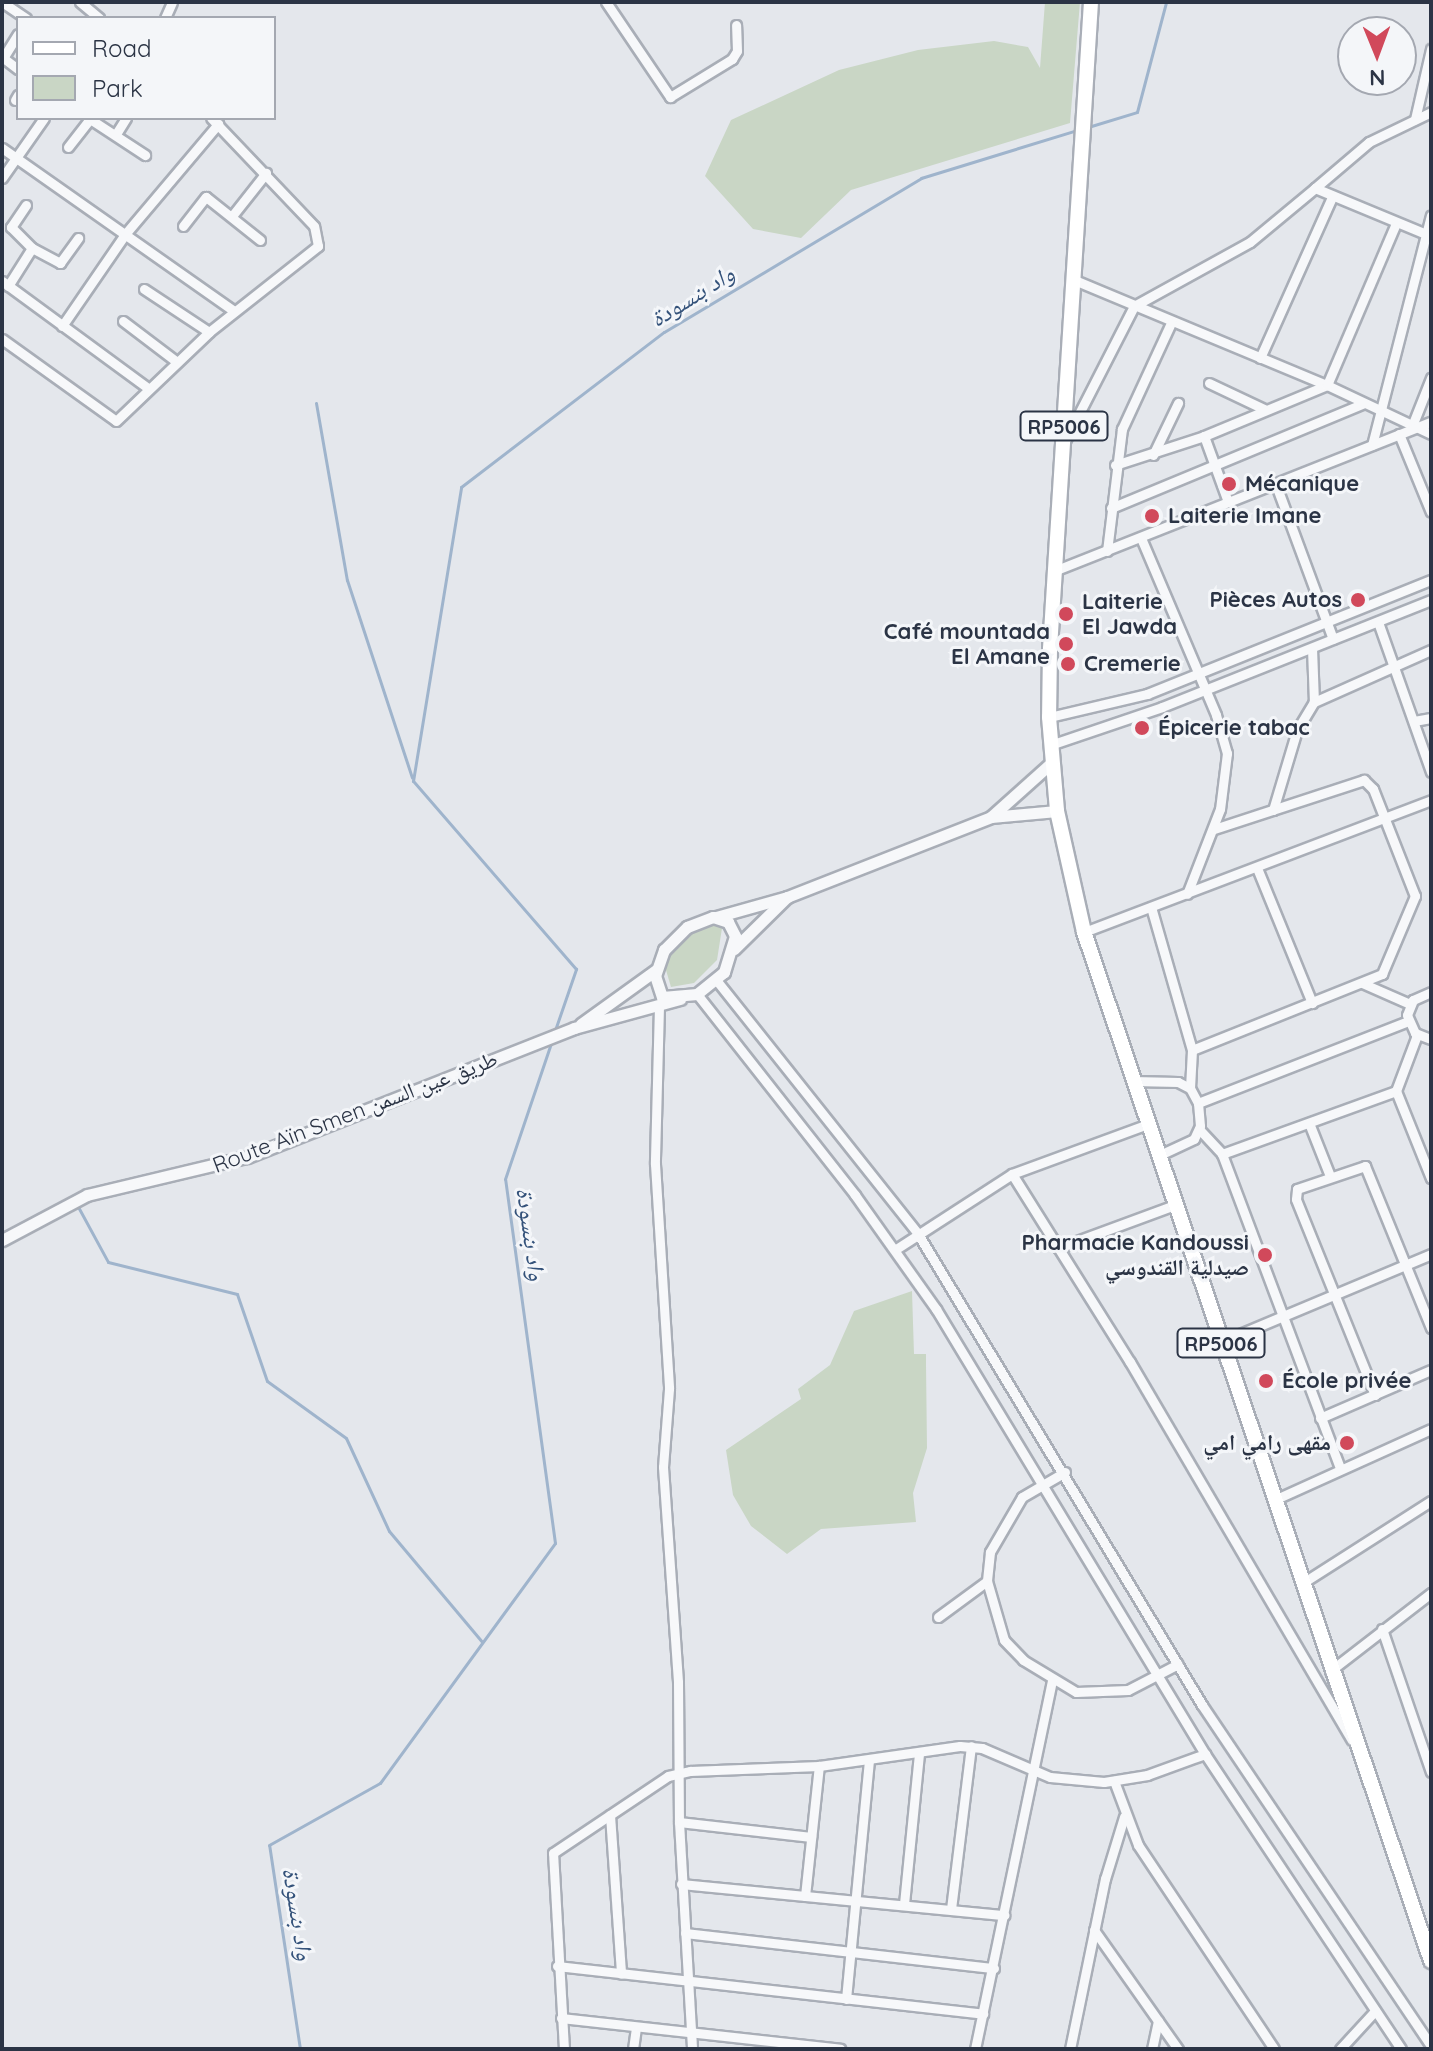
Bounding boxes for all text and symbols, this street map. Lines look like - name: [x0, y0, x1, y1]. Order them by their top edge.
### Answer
- legend: [16, 16, 276, 120]
- north arrow: [1337, 16, 1417, 96]
- text: Road: [92, 33, 152, 63]
- text: N: [1369, 64, 1386, 92]
- text: Park: [92, 73, 143, 103]
- water label: واد بنسودة: [645, 259, 739, 333]
- road number: RP5006: [1018, 410, 1110, 442]
- place label: Mécanique: [1245, 471, 1359, 497]
- marker: Mécanique: [1220, 475, 1238, 493]
- place label: Laiterie Imane: [1168, 503, 1321, 529]
- marker: Laiterie Imane: [1143, 507, 1161, 525]
- place label: Pièces Autos: [1209, 587, 1342, 613]
- place label: Laiterie El Jawda: [1082, 588, 1177, 640]
- marker: Pièces Autos: [1349, 591, 1367, 609]
- marker: Laiterie El Jawda: [1057, 605, 1075, 623]
- place label: Café mountada El Amane: [884, 618, 1050, 670]
- marker: Café mountada El Amane: [1057, 635, 1075, 653]
- place label: Cremerie: [1084, 651, 1181, 677]
- marker: Cremerie: [1059, 655, 1077, 673]
- place label: Épicerie tabac: [1158, 715, 1310, 741]
- marker: Épicerie tabac: [1133, 719, 1151, 737]
- street label: Route Aïn Smen طريق عين السمن: [209, 1045, 501, 1179]
- water label: واد بنسودة: [510, 1185, 552, 1283]
- place label: Pharmacie Kandoussi صيدلية القندوسي: [1021, 1229, 1249, 1280]
- marker: Pharmacie Kandoussi صيدلية القندوسي: [1256, 1246, 1274, 1264]
- road number: RP5006: [1175, 1327, 1267, 1359]
- place label: École privée: [1282, 1368, 1411, 1394]
- marker: École privée: [1257, 1372, 1275, 1390]
- place label: مقهى رامي امي: [1203, 1430, 1331, 1456]
- marker: مقهى رامي امي: [1338, 1434, 1356, 1452]
- water label: واد بنسودة: [276, 1865, 320, 1963]

